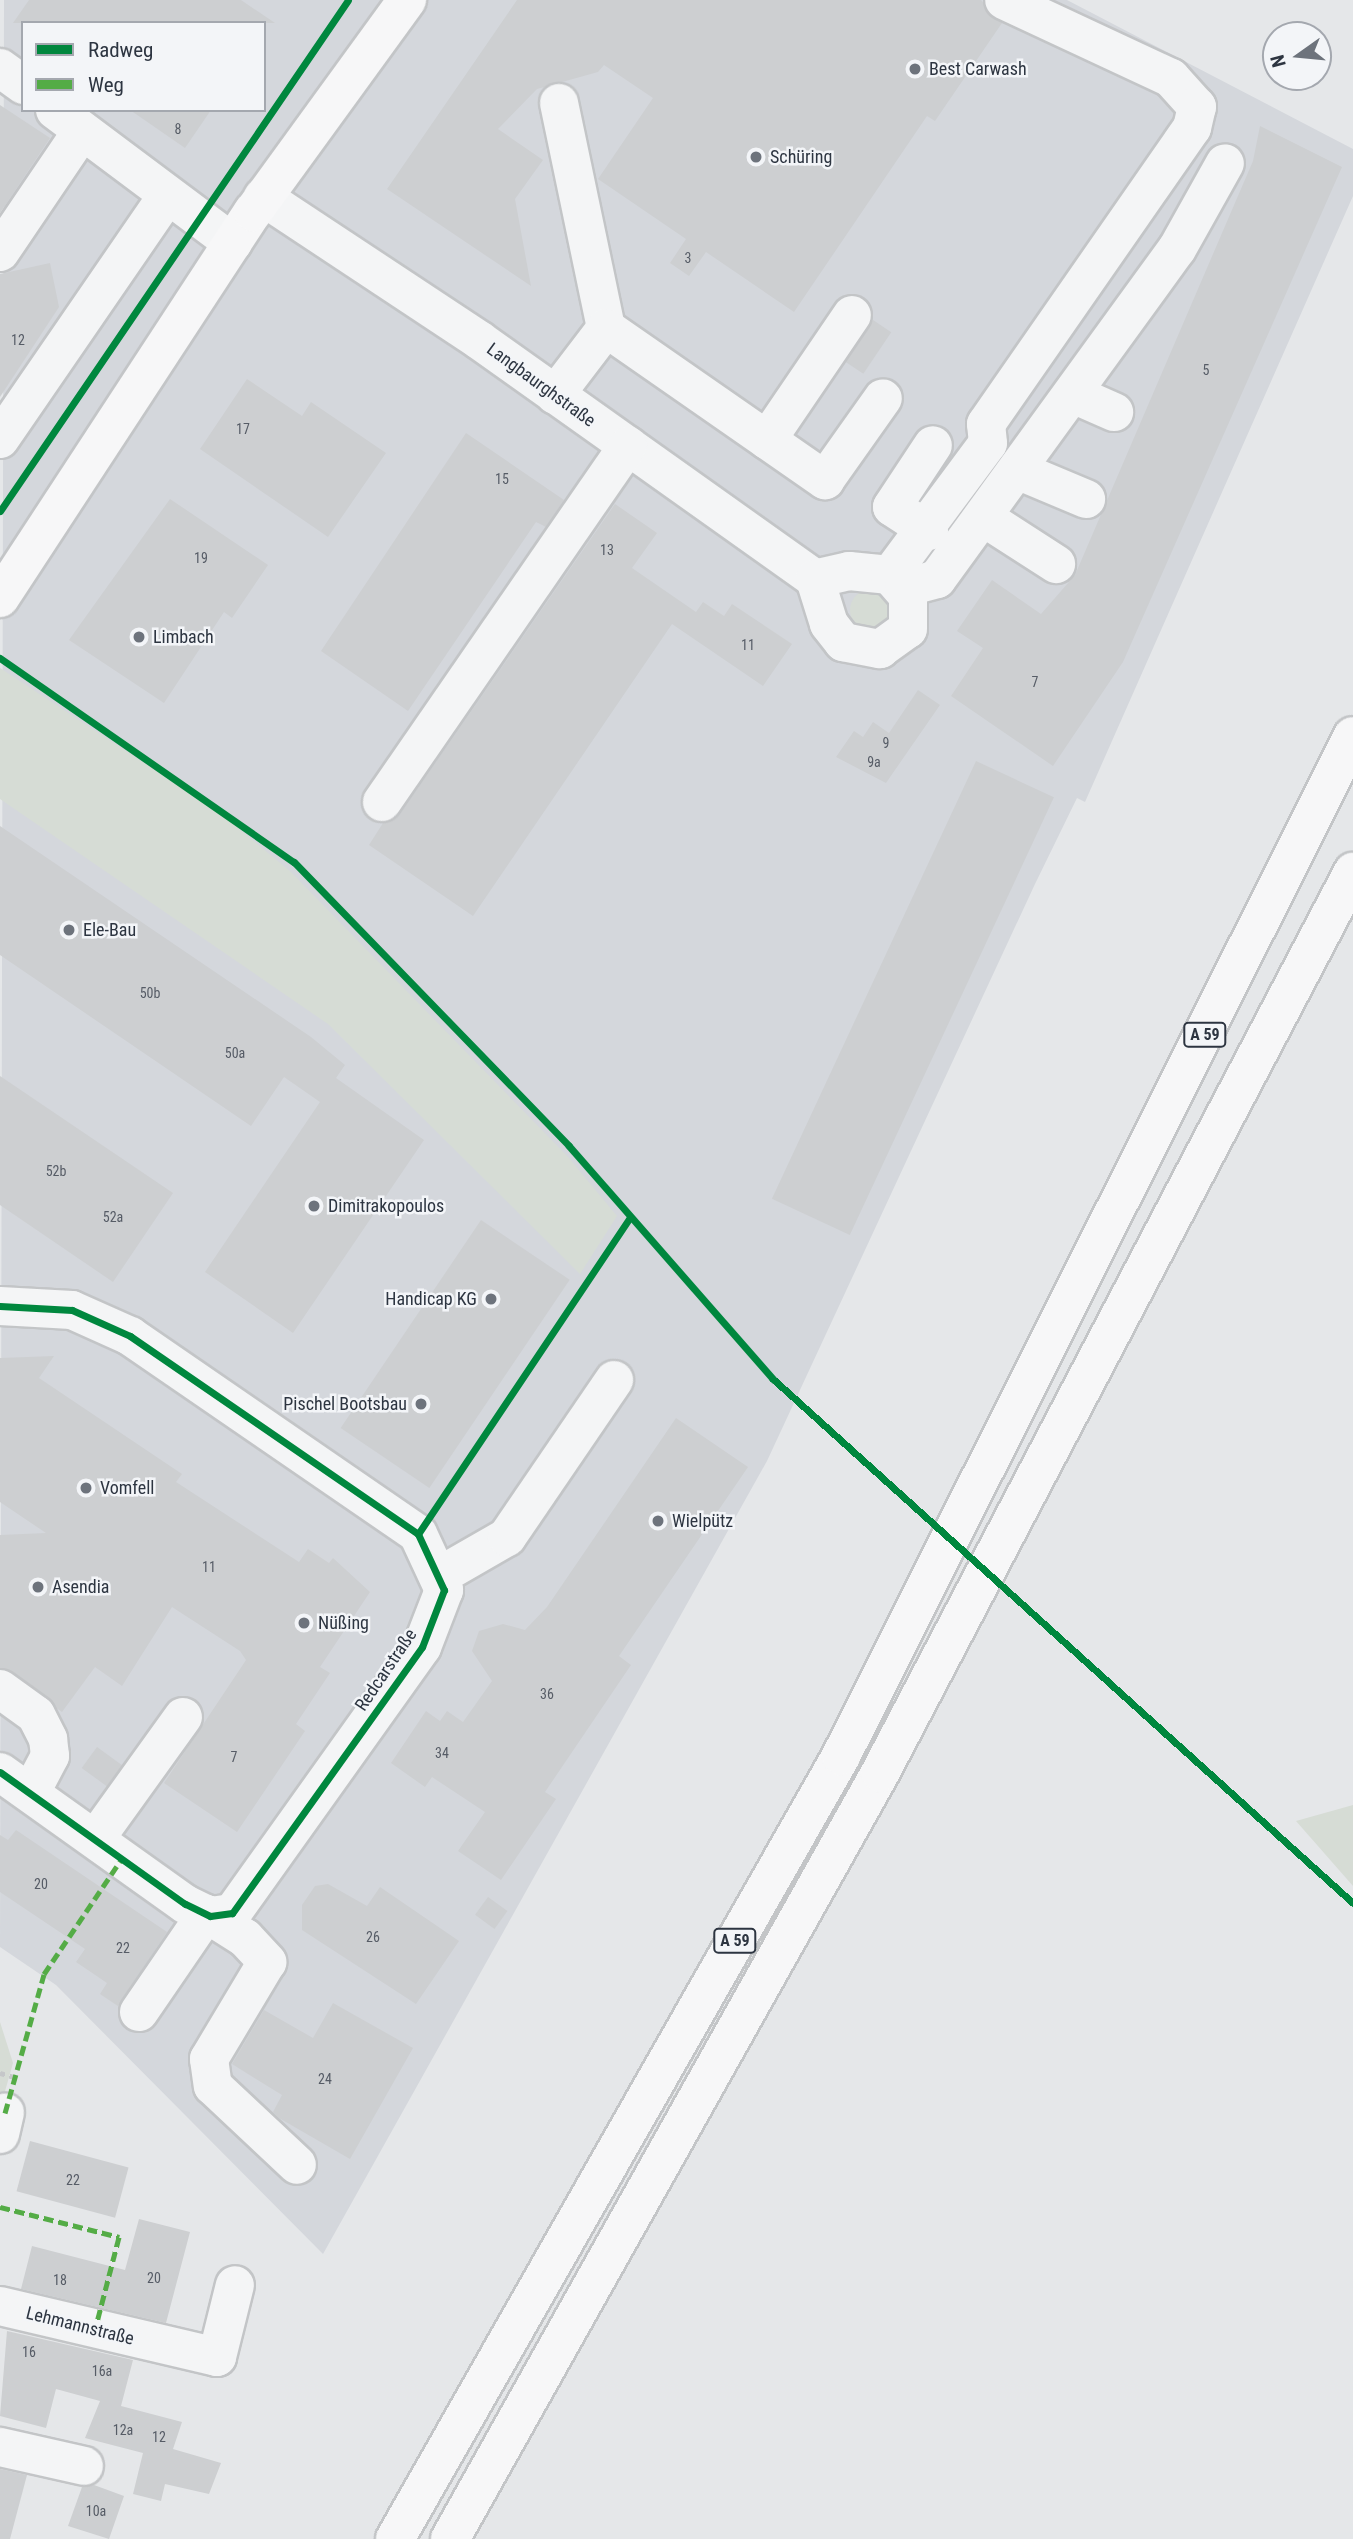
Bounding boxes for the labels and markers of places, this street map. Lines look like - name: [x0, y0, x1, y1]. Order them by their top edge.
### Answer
- place label: Best Carwash: [929, 58, 1027, 80]
- marker: Best Carwash: [907, 61, 923, 77]
- place label: Schüring: [770, 146, 832, 168]
- marker: Schüring: [748, 149, 764, 165]
- place label: Limbach: [153, 626, 214, 648]
- marker: Limbach: [131, 629, 147, 645]
- place label: Ele-Bau: [83, 919, 136, 941]
- marker: Ele-Bau: [61, 922, 77, 938]
- place label: Dimitrakopoulos: [328, 1195, 444, 1217]
- marker: Dimitrakopoulos: [306, 1198, 322, 1214]
- place label: Handicap KG: [385, 1288, 477, 1310]
- marker: Handicap KG: [483, 1291, 499, 1307]
- place label: Pischel Bootsbau: [283, 1393, 407, 1415]
- marker: Pischel Bootsbau: [413, 1396, 429, 1412]
- place label: Vomfell: [100, 1477, 154, 1499]
- marker: Vomfell: [78, 1480, 94, 1496]
- place label: Wielpütz: [672, 1510, 733, 1532]
- marker: Wielpütz: [650, 1513, 666, 1529]
- place label: Asendia: [52, 1576, 109, 1598]
- marker: Asendia: [30, 1579, 46, 1595]
- place label: Nüßing: [318, 1612, 369, 1634]
- marker: Nüßing: [296, 1615, 312, 1631]

